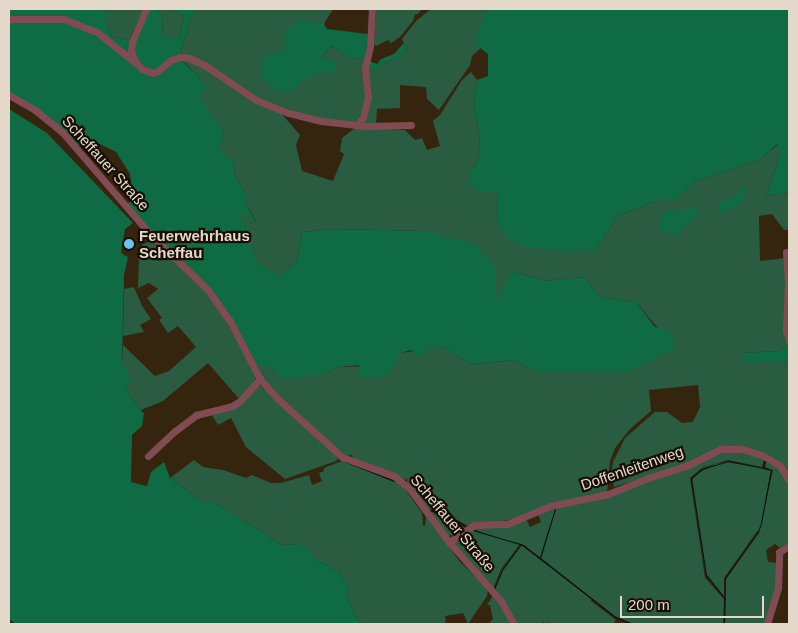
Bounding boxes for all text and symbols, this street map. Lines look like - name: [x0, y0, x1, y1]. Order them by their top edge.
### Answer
- street label: Scheffauer Straße: [59, 112, 153, 214]
- place label: Feuerwehrhaus Scheffau: [139, 226, 250, 261]
- marker: Feuerwehrhaus Scheffau: [123, 238, 135, 250]
- street label: Doffenleitenweg: [578, 442, 686, 494]
- street label: Scheffauer Straße: [407, 471, 499, 575]
- scale bar: [623, 586, 767, 618]
- text: 200 m: [628, 596, 670, 613]

